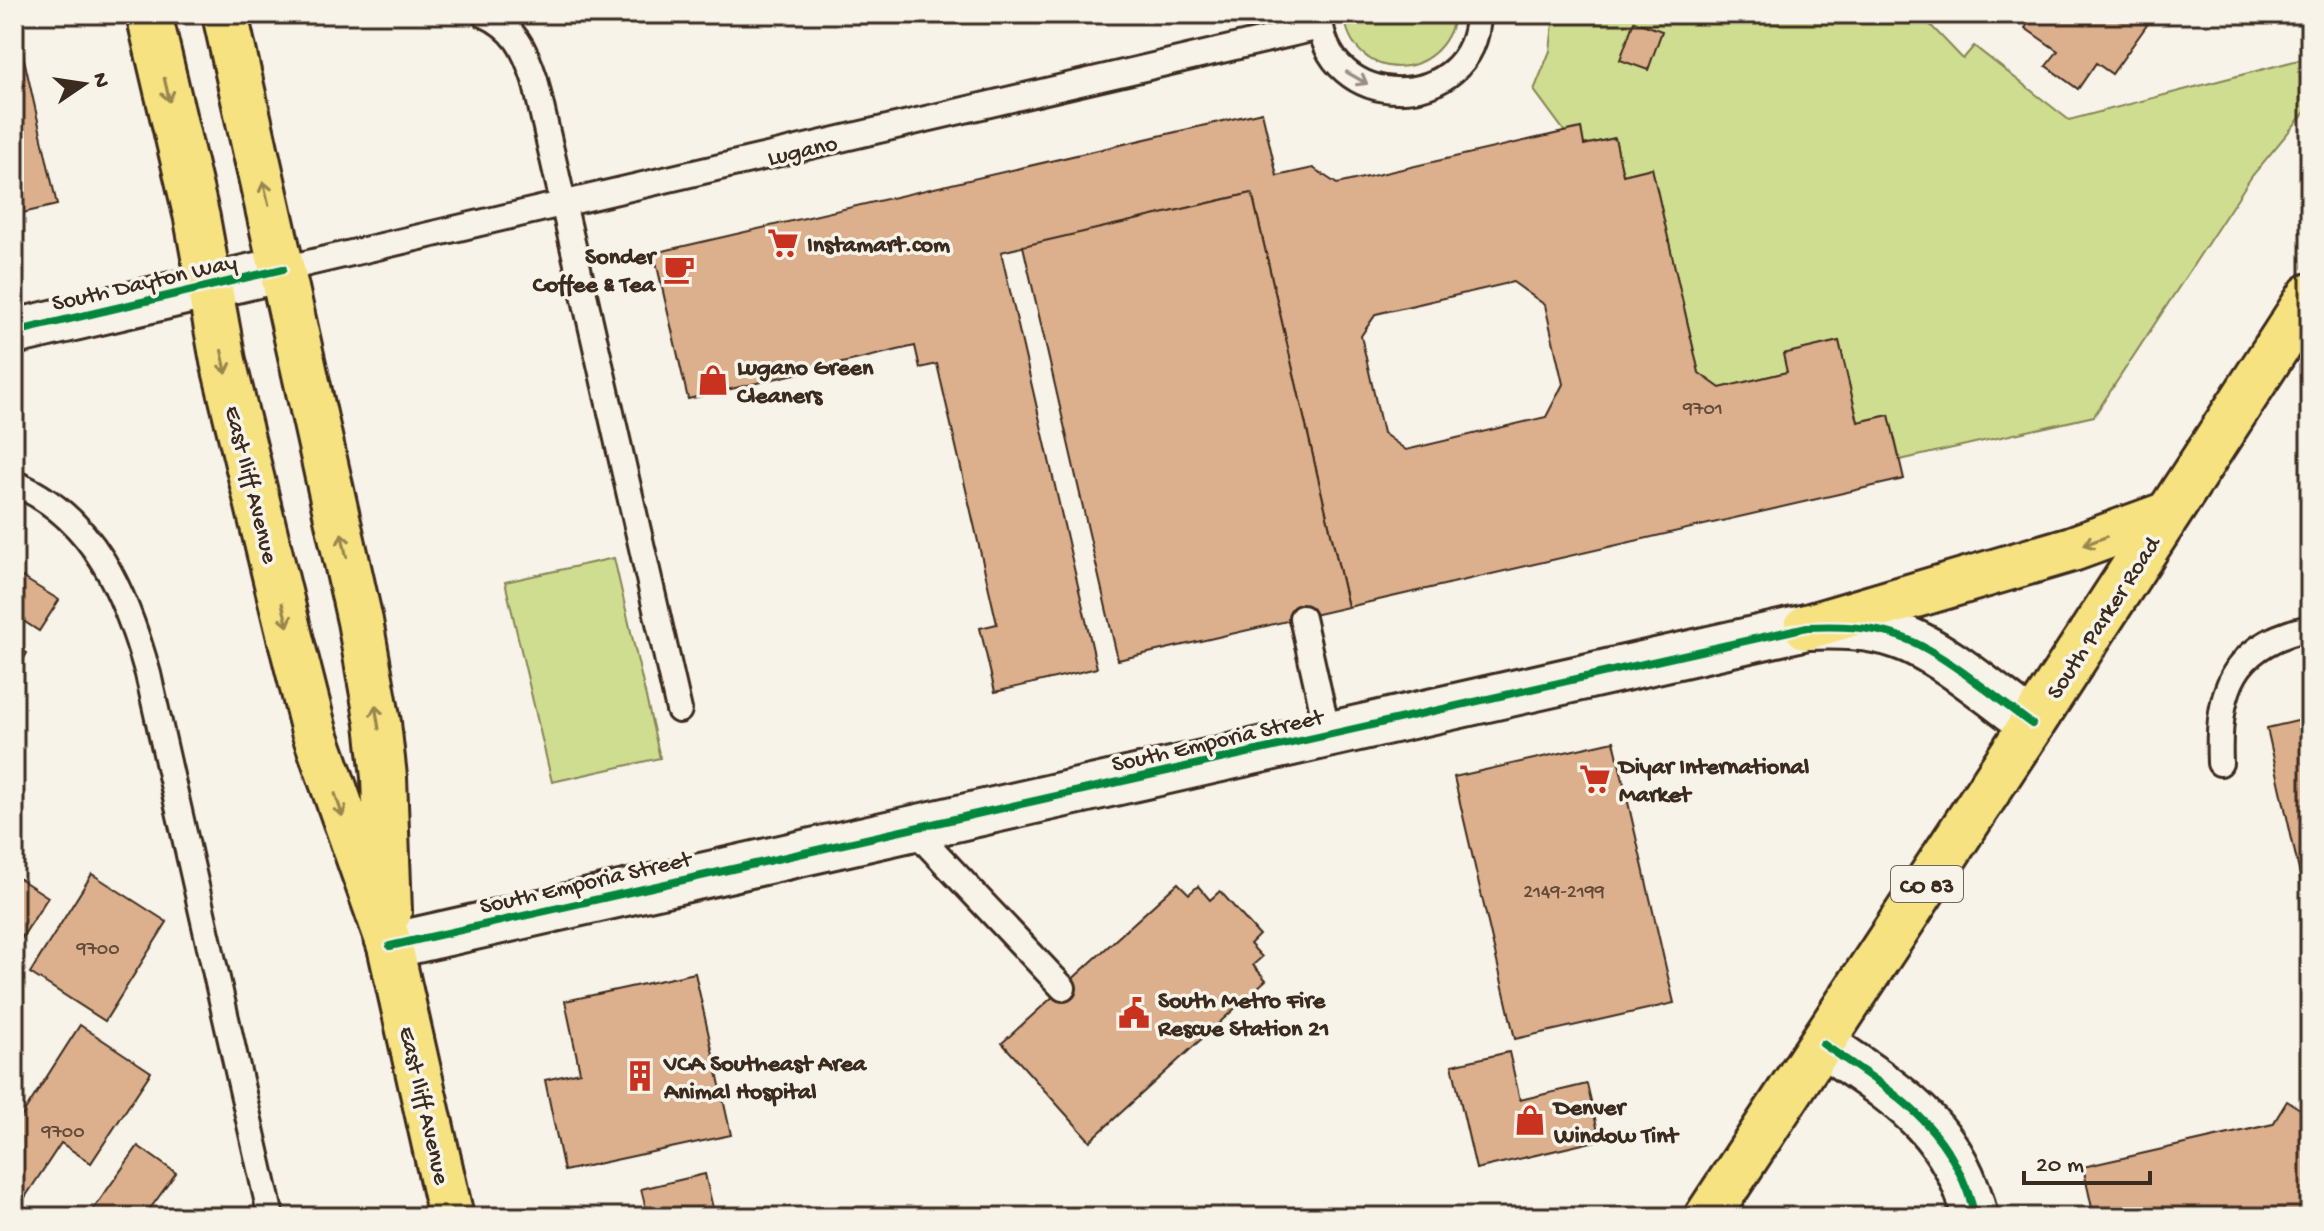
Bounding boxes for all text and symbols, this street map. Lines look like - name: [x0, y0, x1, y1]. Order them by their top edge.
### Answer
- north arrow: [44, 44, 124, 124]
- text: N: [85, 70, 114, 90]
- one-way arrow: [1345, 70, 1368, 86]
- one-way arrow: [160, 77, 175, 102]
- street label: Lugano: [765, 130, 841, 175]
- one-way arrow: [258, 181, 273, 206]
- supermarket icon: Instamart.com: [766, 226, 800, 260]
- place label: Instamart.com: [807, 232, 950, 261]
- place label: Sonder Coffee & Tea: [533, 244, 658, 301]
- street label: South Dayton Way: [50, 249, 240, 320]
- cafe icon: Sonder Coffee & Tea: [662, 252, 696, 286]
- one-way arrow: [217, 349, 232, 375]
- place label: Lugano Green Cleaners: [737, 355, 874, 412]
- shop icon: Lugano Green Cleaners: [696, 363, 730, 397]
- house number: 9701: [1682, 399, 1723, 422]
- street label: East Iliff Avenue: [216, 403, 283, 567]
- street label: South Parker Road: [2042, 531, 2169, 706]
- one-way arrow: [336, 533, 351, 558]
- one-way arrow: [2083, 535, 2108, 549]
- one-way arrow: [278, 602, 293, 628]
- street label: South Emporia Street: [1109, 703, 1329, 781]
- one-way arrow: [369, 705, 384, 730]
- place label: Diyar International Market: [1617, 754, 1809, 811]
- supermarket icon: Diyar International Market: [1578, 762, 1612, 796]
- one-way arrow: [333, 792, 348, 817]
- street label: South Emporia Street: [477, 845, 697, 923]
- road number: CO 83: [1891, 866, 1963, 902]
- house number: 2149-2199: [1523, 882, 1605, 905]
- house number: 9700: [75, 939, 120, 962]
- place label: South Metro Fire Rescue Station 21: [1157, 988, 1330, 1045]
- public building icon: South Metro Fire Rescue Station 21: [1117, 996, 1151, 1030]
- street label: East Iliff Avenue: [390, 1024, 455, 1188]
- place label: VCA Southeast Area Animal Hospital: [663, 1051, 868, 1108]
- building icon: VCA Southeast Area Animal Hospital: [623, 1059, 657, 1093]
- place label: Denver Window Tint: [1552, 1095, 1680, 1152]
- shop icon: Denver Window Tint: [1513, 1103, 1547, 1137]
- house number: 9700: [40, 1122, 85, 1145]
- scale bar: [2024, 1135, 2150, 1185]
- text: 20 m: [2036, 1152, 2084, 1181]

